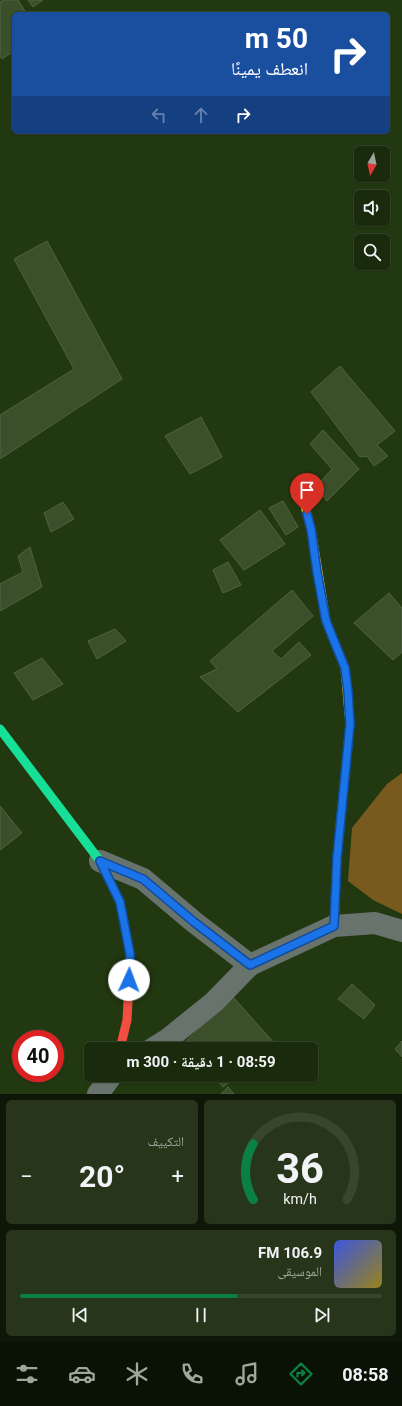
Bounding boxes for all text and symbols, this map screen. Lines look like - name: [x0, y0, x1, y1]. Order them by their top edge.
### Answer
- text: 50 m: [245, 22, 308, 55]
- icon: right: [322, 28, 374, 80]
- text: انعطف يمينًا: [231, 58, 308, 79]
- icon: left: [148, 104, 170, 126]
- icon: ahead: [190, 104, 212, 126]
- icon: right: [232, 104, 254, 126]
- north arrow: [354, 146, 390, 182]
- map controls: [354, 146, 390, 270]
- button: sound: [354, 190, 390, 226]
- button: search: [354, 234, 390, 270]
- pin: [290, 473, 324, 514]
- icon: arrive: [296, 479, 318, 501]
- position arrow: [108, 959, 150, 1001]
- speed limit sign: 40: [12, 1030, 64, 1082]
- text: 08:59 · 1 دقيقة · 300 m: [126, 1053, 276, 1071]
- text: التكييف: [148, 1134, 184, 1149]
- text: 36: [276, 1144, 324, 1193]
- text: 20°: [79, 1159, 125, 1194]
- text: −: [20, 1164, 33, 1189]
- text: +: [172, 1164, 184, 1189]
- text: km/h: [283, 1191, 317, 1207]
- text: 106.9 FM: [258, 1244, 322, 1262]
- text: الموسيقى: [278, 1264, 322, 1279]
- icon: previous: [69, 1304, 91, 1326]
- icon: pause: [190, 1304, 212, 1326]
- icon: next: [311, 1304, 333, 1326]
- icon: filters: [13, 1360, 41, 1388]
- icon: car: [68, 1360, 96, 1388]
- icon: climate: [123, 1360, 151, 1388]
- icon: phone: [178, 1360, 206, 1388]
- icon: music: [233, 1360, 261, 1388]
- icon: directions: [287, 1360, 315, 1388]
- text: 08:58: [342, 1364, 389, 1385]

